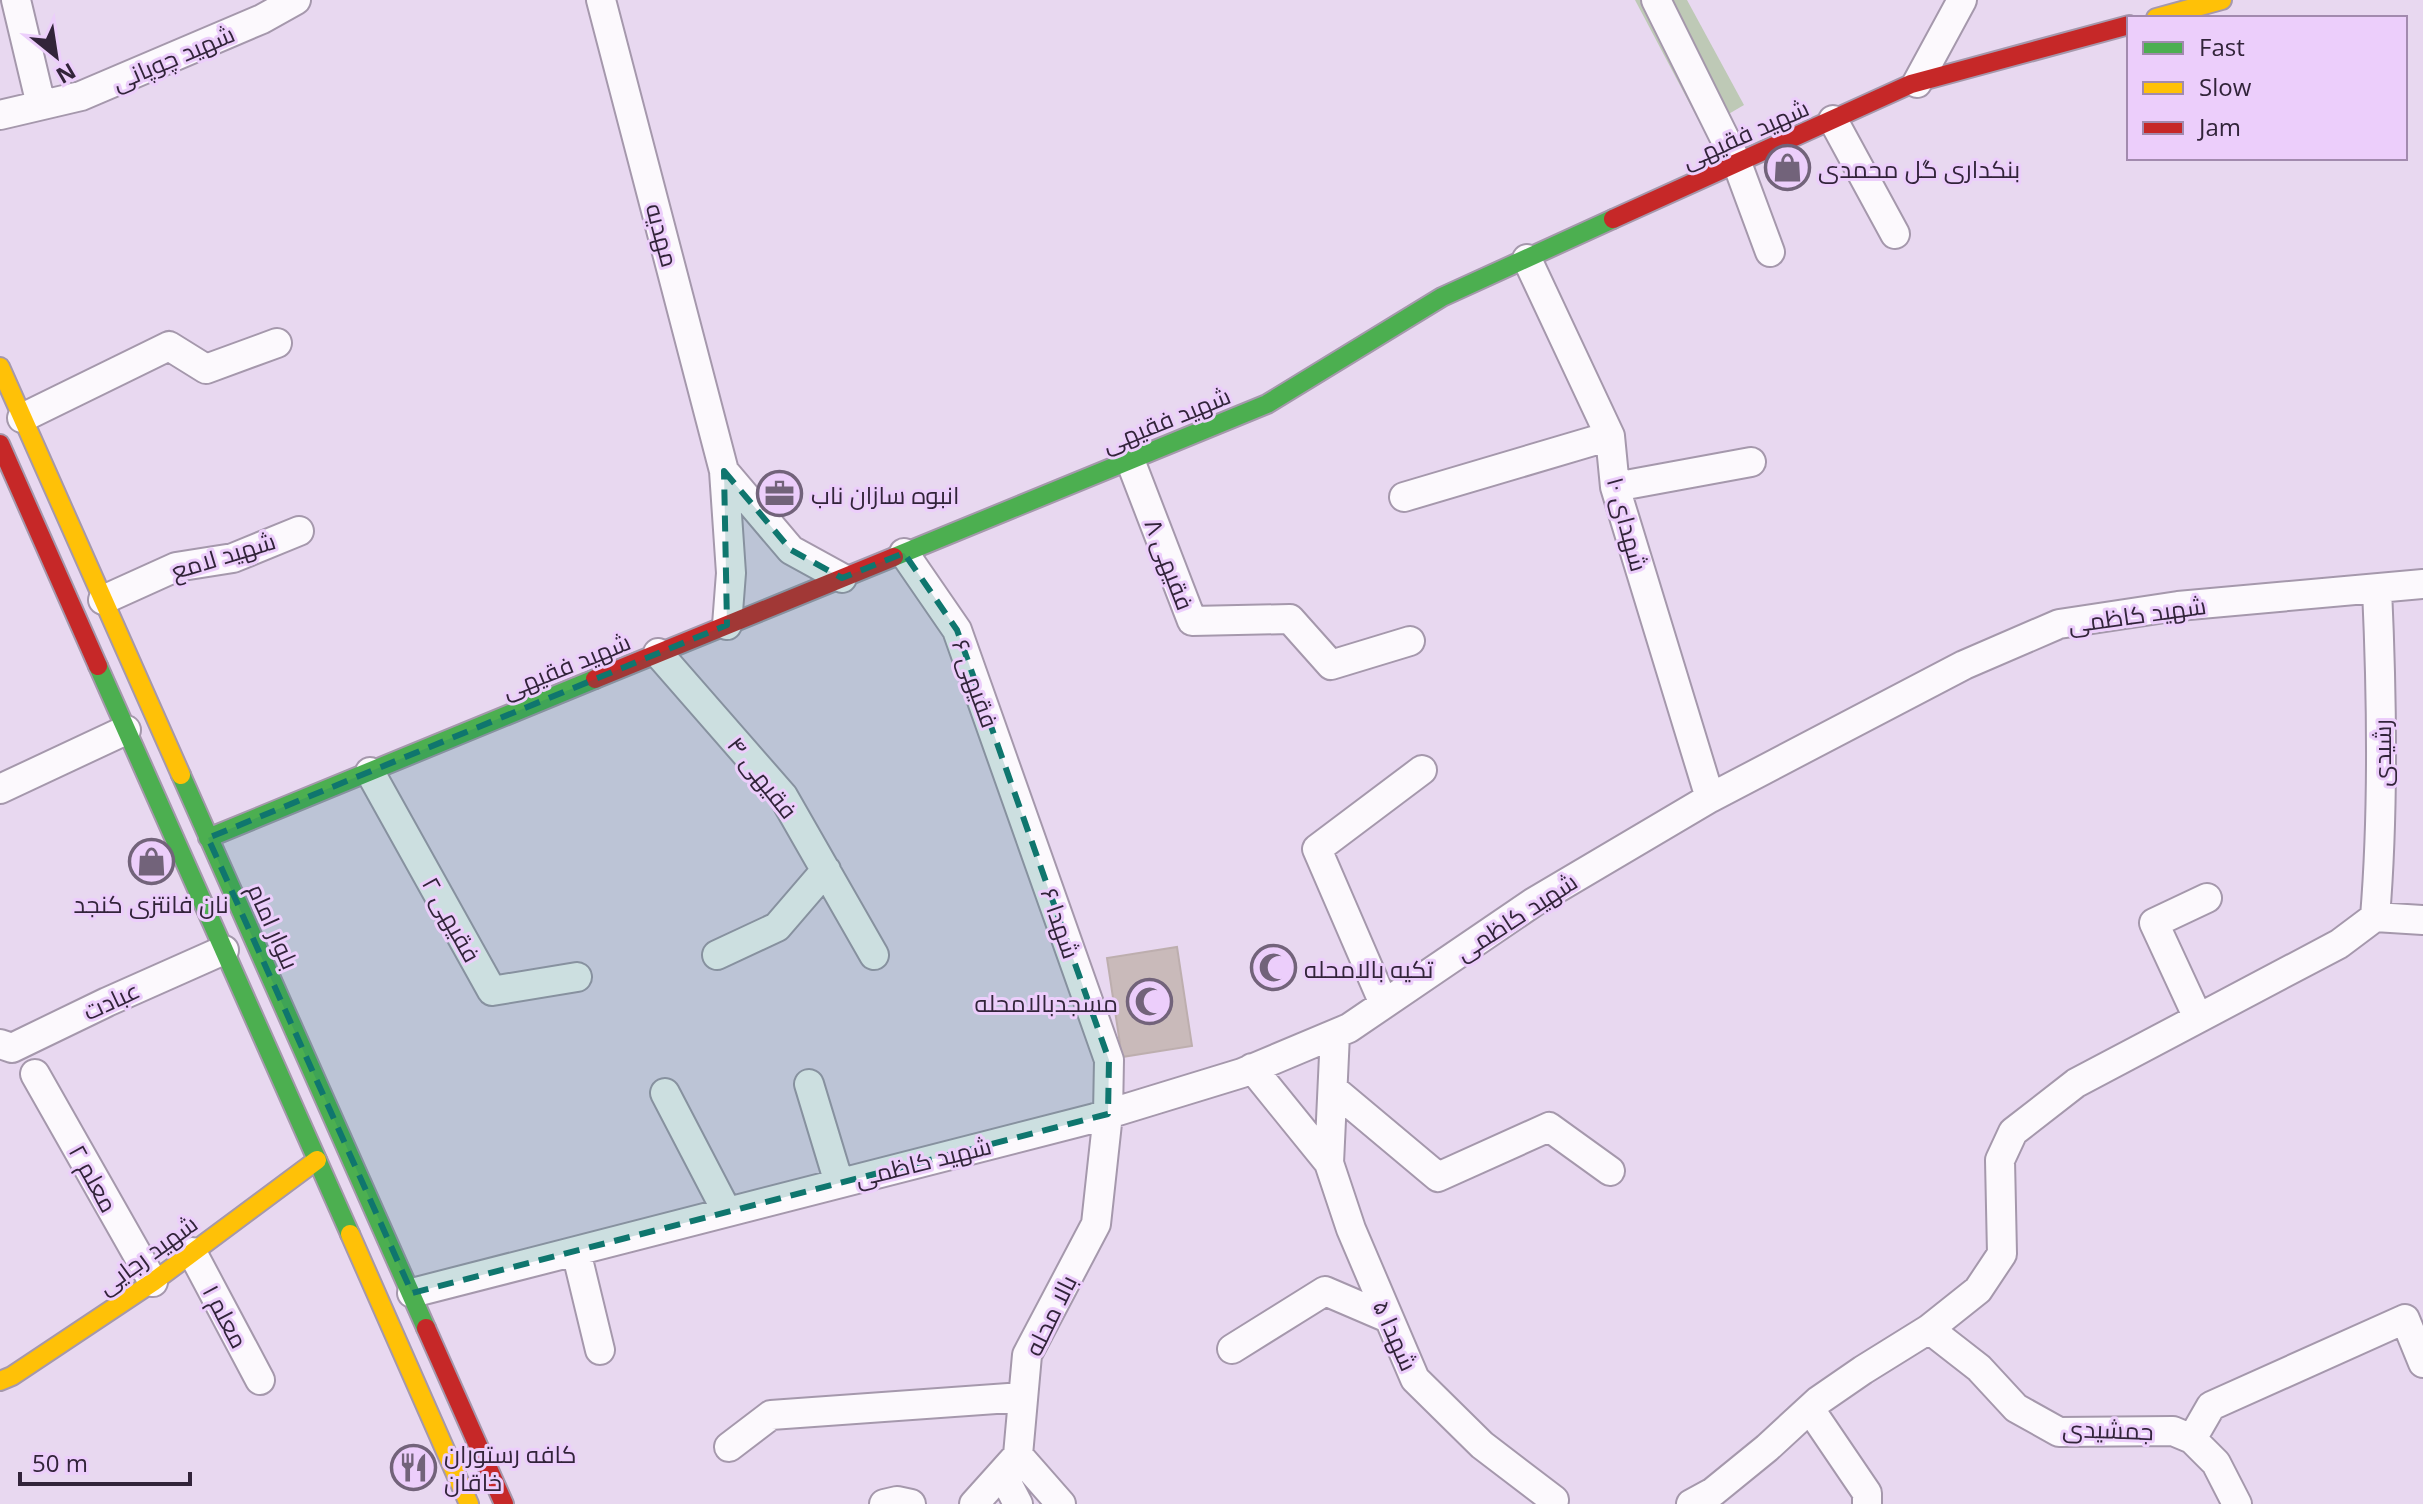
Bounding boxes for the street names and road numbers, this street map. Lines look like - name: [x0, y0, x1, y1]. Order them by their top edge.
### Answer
- street label: شهید چوپانی: [107, 16, 240, 99]
- street label: شهید فقیهی: [1676, 90, 1814, 176]
- street label: مهدیه: [639, 200, 687, 270]
- street label: شهید فقیهی: [1097, 378, 1235, 460]
- street label: شهدای ۱۰: [1600, 473, 1656, 575]
- street label: فقیهی ۸: [1138, 514, 1202, 614]
- street label: شهید لامع: [167, 523, 280, 587]
- street label: شهید کاظمی: [2066, 588, 2208, 640]
- street label: شهید فقیهی: [497, 624, 635, 706]
- street label: فقیهی ۶: [945, 634, 1007, 732]
- street label: رشیدی: [2365, 719, 2398, 787]
- street label: فقیهی ۴: [720, 729, 806, 825]
- street label: شهید کاظمی: [1449, 864, 1583, 968]
- street label: فقیهی ۲: [415, 870, 489, 968]
- street label: بلوار امام: [240, 878, 308, 975]
- street label: شهدا ۶: [1034, 883, 1088, 963]
- street label: عبادت: [77, 973, 145, 1027]
- street label: شهید کاظمی: [851, 1128, 995, 1194]
- street label: معلم ۲: [61, 1138, 126, 1218]
- street label: شهید رجایی: [90, 1207, 204, 1301]
- street label: بالا محله: [1016, 1269, 1084, 1361]
- street label: معلم ۱: [195, 1278, 256, 1354]
- street label: شهدا ۵: [1366, 1294, 1426, 1376]
- street label: جمشیدی: [2062, 1411, 2154, 1447]

